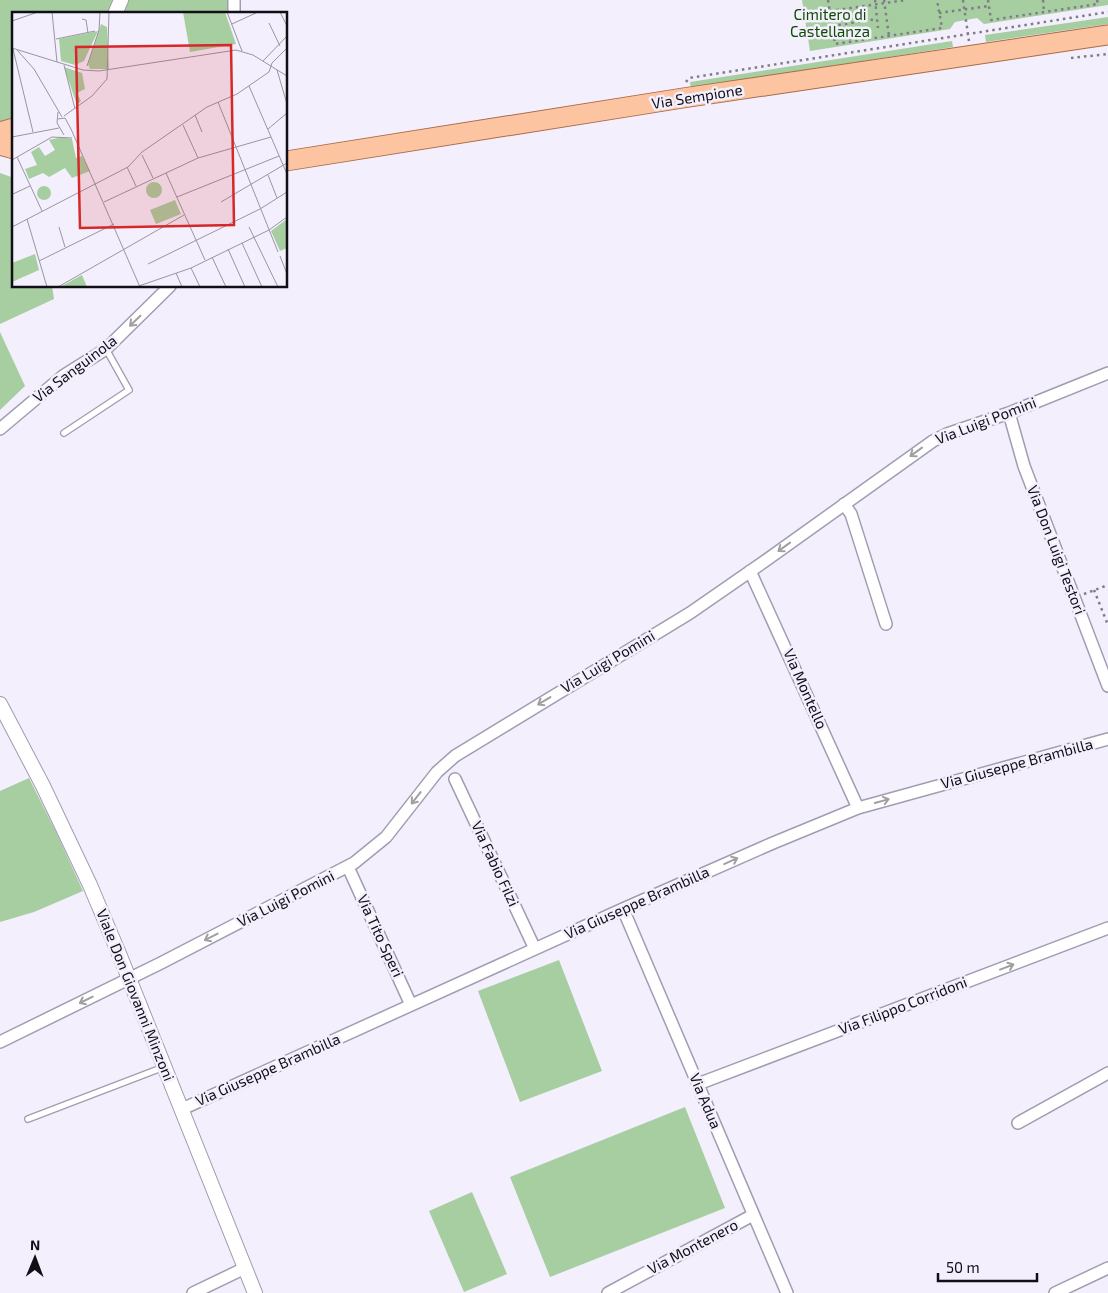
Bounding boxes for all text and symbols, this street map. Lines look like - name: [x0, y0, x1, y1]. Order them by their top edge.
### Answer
- park label: Cimitero di Castellanza: [790, 5, 870, 40]
- inset map: [12, 12, 288, 288]
- street label: Via Sempione: [650, 80, 744, 112]
- one-way arrow: [129, 315, 142, 327]
- street label: Via Sanguinola: [29, 331, 120, 406]
- street label: Via Luigi Pomini: [933, 393, 1039, 448]
- one-way arrow: [909, 447, 923, 457]
- street label: Via Don Luigi Testori: [1024, 483, 1090, 617]
- one-way arrow: [777, 542, 791, 552]
- street label: Via Luigi Pomini: [557, 626, 658, 696]
- street label: Via Montello: [780, 646, 832, 732]
- one-way arrow: [538, 696, 552, 706]
- street label: Via Giuseppe Brambilla: [939, 734, 1095, 792]
- one-way arrow: [411, 791, 422, 804]
- one-way arrow: [874, 796, 890, 806]
- street label: Via Fabio Filzi: [468, 818, 524, 909]
- one-way arrow: [723, 855, 738, 865]
- street label: Via Giuseppe Brambilla: [561, 862, 712, 942]
- street label: Via Luigi Pomini: [234, 866, 337, 930]
- street label: Via Tito Speri: [354, 891, 408, 980]
- street label: Viale Don Giovanni Minzoni: [93, 906, 179, 1083]
- one-way arrow: [204, 933, 219, 942]
- one-way arrow: [999, 962, 1014, 971]
- street label: Via Filippo Corridoni: [836, 972, 969, 1038]
- one-way arrow: [79, 996, 94, 1006]
- street label: Via Giuseppe Brambilla: [192, 1029, 343, 1109]
- street label: Via Adua: [686, 1070, 726, 1131]
- street label: Via Montenero: [644, 1215, 741, 1277]
- north arrow: [10, 1233, 60, 1283]
- text: N: [30, 1236, 40, 1253]
- scale bar: [938, 1250, 1037, 1282]
- text: 50 m: [946, 1258, 980, 1276]

